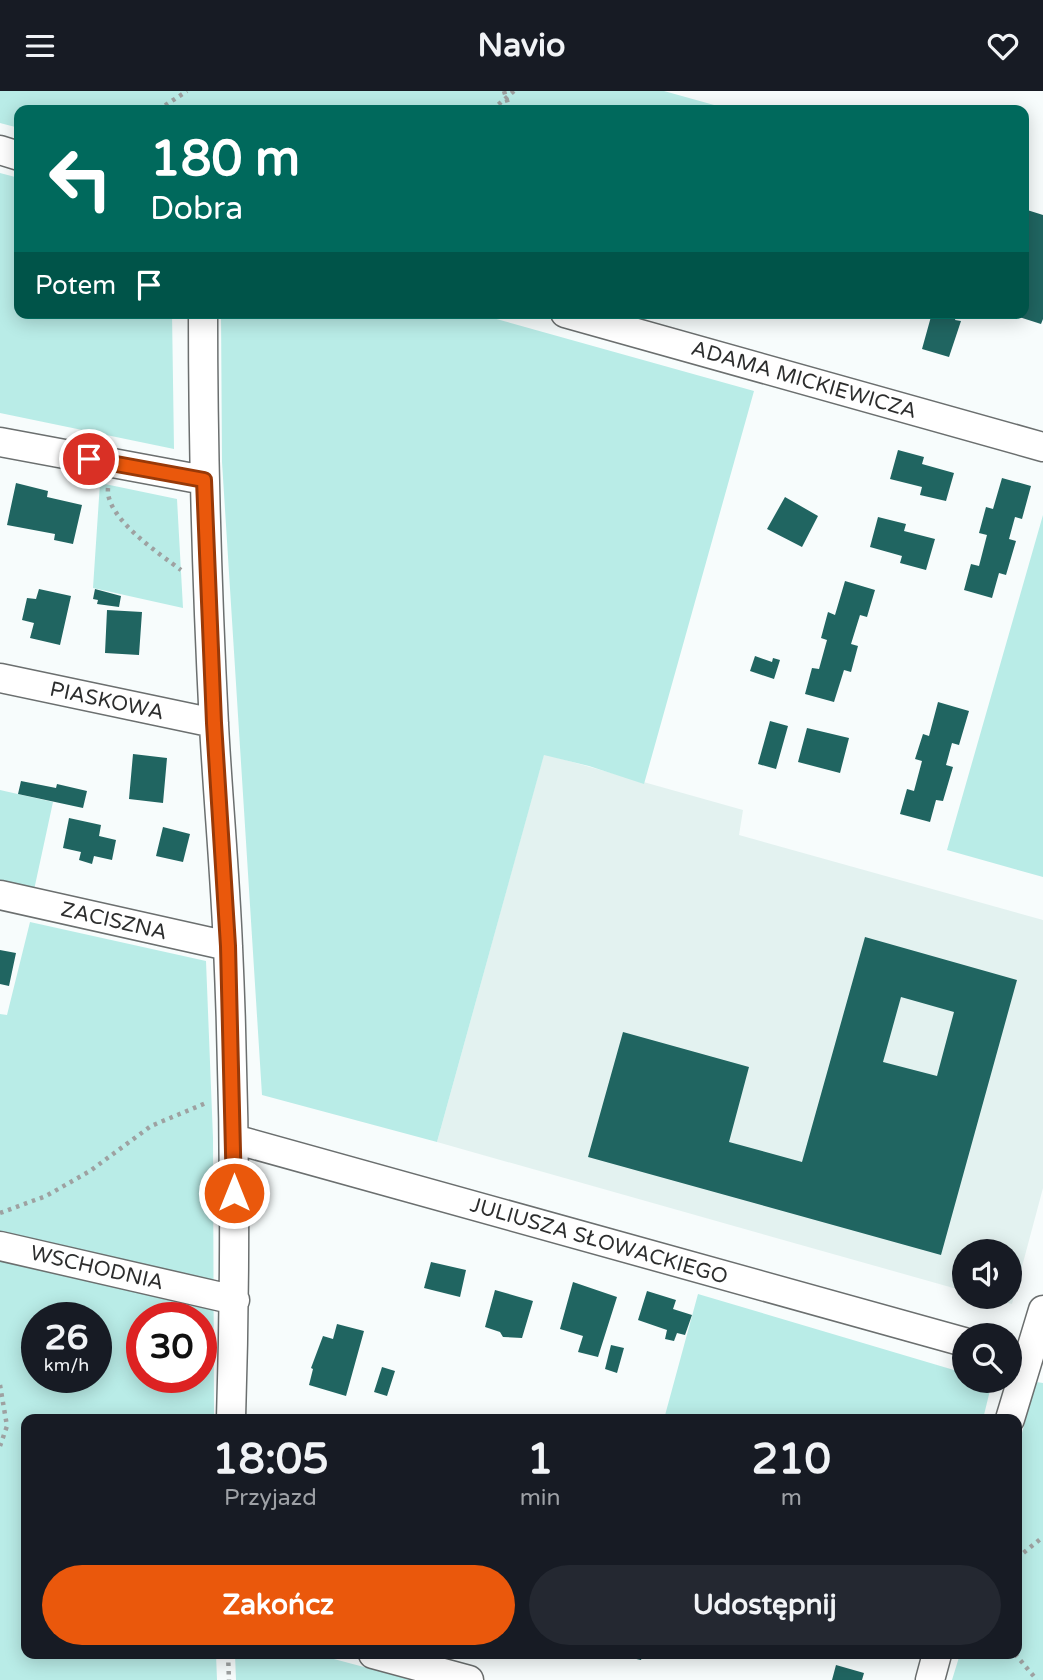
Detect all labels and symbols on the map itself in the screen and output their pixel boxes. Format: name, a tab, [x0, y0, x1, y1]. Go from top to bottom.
street label: ADAMA MICKIEWICZA	[688, 336, 920, 424]
pin	[59, 429, 119, 489]
street label: PIASKOWA	[48, 677, 166, 725]
street label: ZACISZNA	[58, 897, 170, 945]
position arrow	[197, 1156, 271, 1230]
street label: JULIUSZA SŁOWACKIEGO	[467, 1192, 731, 1290]
street label: WSCHODNIA	[28, 1241, 166, 1295]
speed limit sign: 30	[126, 1302, 217, 1393]

